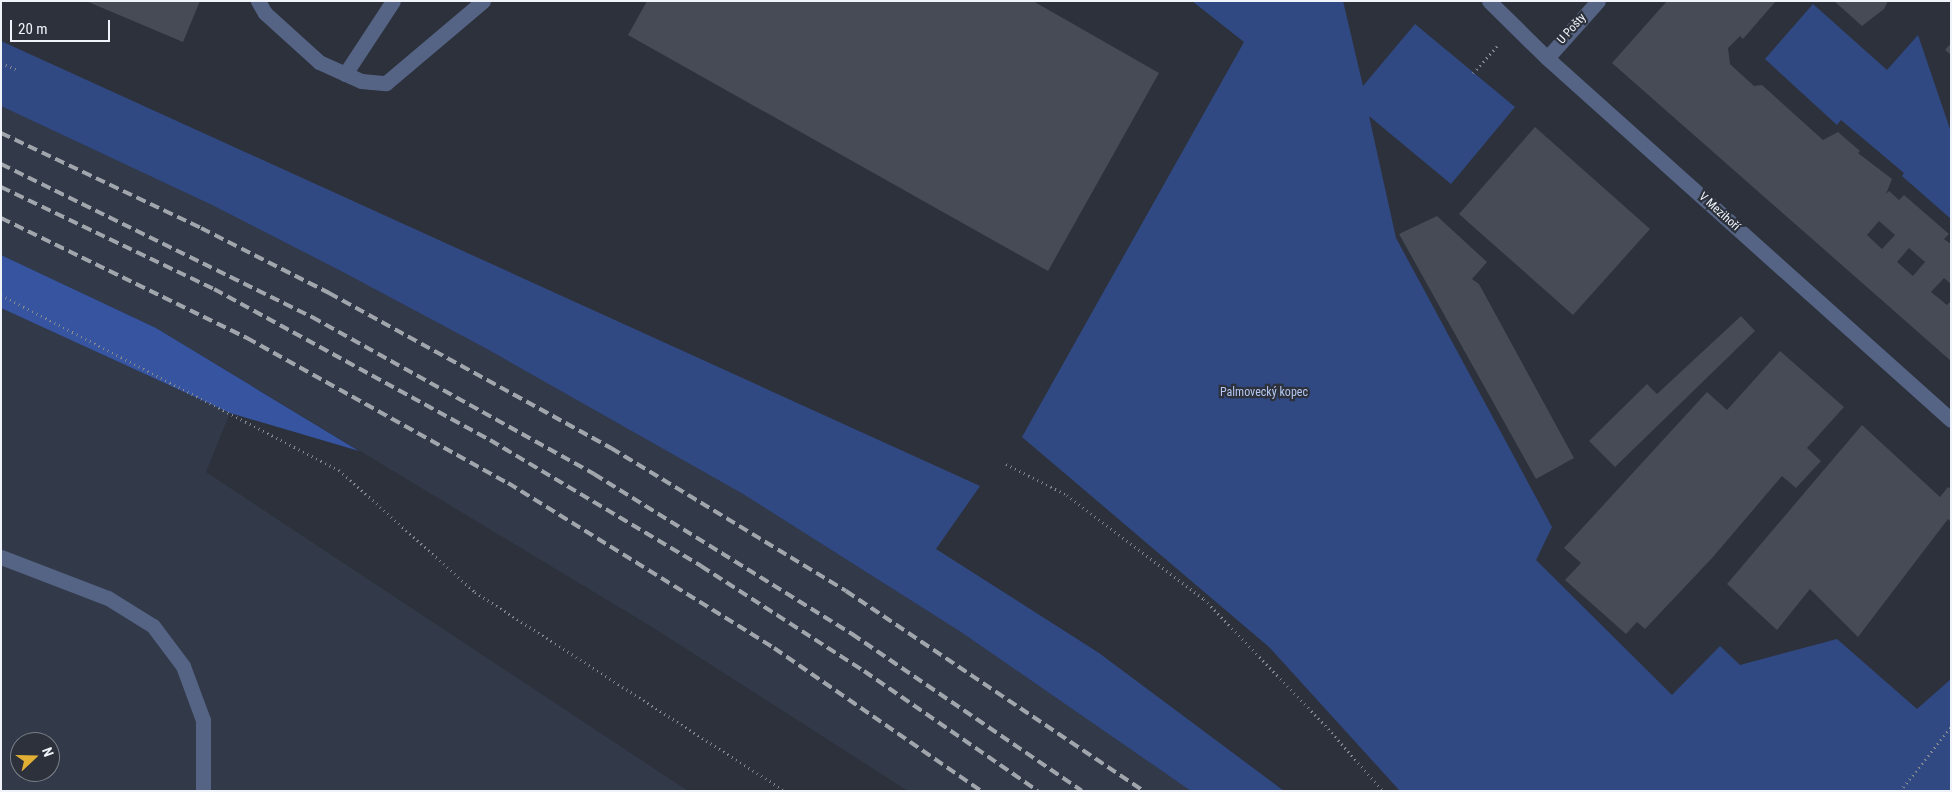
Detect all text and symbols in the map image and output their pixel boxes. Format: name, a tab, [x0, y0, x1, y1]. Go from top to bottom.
scale bar	[12, 10, 112, 42]
street label: U Pošty	[1555, 11, 1589, 47]
text: 20 m	[18, 20, 48, 38]
street label: V Mezihoří	[1695, 190, 1743, 234]
park label: Palmovecký kopec	[1220, 386, 1308, 400]
north arrow	[10, 732, 60, 782]
text: N	[39, 745, 57, 759]

